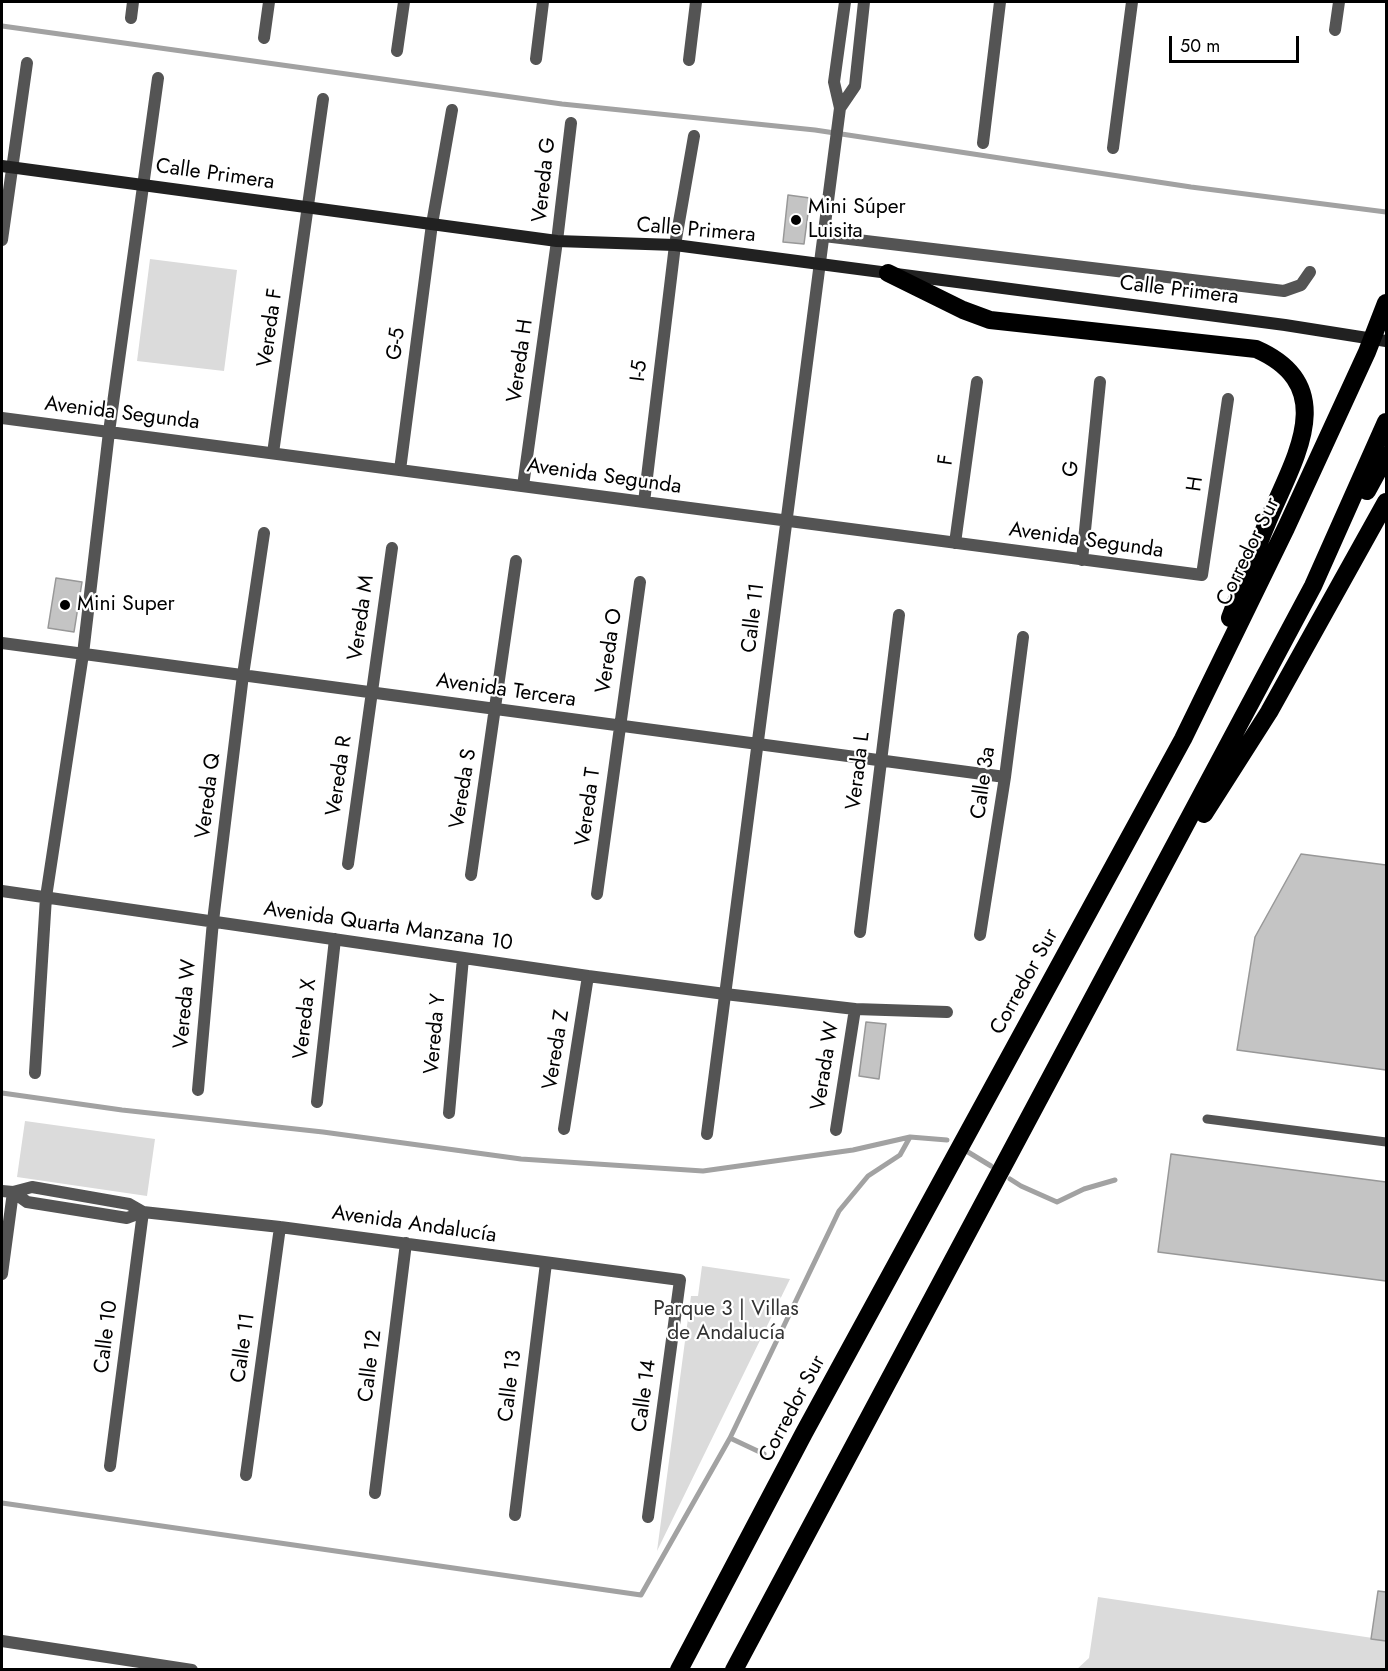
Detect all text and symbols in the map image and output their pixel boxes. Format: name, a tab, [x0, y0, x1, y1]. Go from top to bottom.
scale bar	[1172, 24, 1302, 62]
text: 50 m	[1180, 33, 1220, 59]
street label: Vereda G	[528, 136, 562, 224]
street label: Calle Primera	[154, 154, 276, 196]
place label: Mini Súper Luisita	[808, 195, 906, 245]
street label: Calle Primera	[635, 213, 757, 249]
marker: Mini Súper Luisita	[789, 213, 803, 227]
street label: Calle Primera	[1118, 271, 1240, 311]
street label: Vereda F	[253, 287, 289, 369]
street label: Vereda H	[503, 318, 539, 404]
street label: G-5	[383, 326, 411, 362]
street label: I-5	[626, 359, 654, 383]
street label: Avenida Segunda	[43, 392, 201, 436]
street label: F	[934, 453, 960, 467]
street label: Avenida Segunda	[525, 454, 683, 500]
street label: G	[1059, 460, 1085, 478]
street label: H	[1182, 475, 1210, 493]
street label: Corredor Sur	[1212, 494, 1286, 610]
street label: Avenida Segunda	[1007, 518, 1165, 564]
street label: Vereda M	[344, 574, 380, 662]
street label: Calle 11	[737, 582, 771, 654]
place label: Mini Super	[77, 592, 175, 618]
marker: Mini Super	[58, 598, 72, 612]
street label: Vereda O	[592, 607, 628, 695]
street label: Avenida Tercera	[434, 669, 578, 713]
street label: Verada L	[842, 731, 876, 811]
street label: Vereda R	[322, 734, 358, 818]
street label: Calle 3a	[966, 745, 1002, 821]
street label: Vereda S	[445, 747, 483, 831]
street label: Vereda Q	[191, 752, 227, 840]
street label: Vereda T	[571, 766, 607, 848]
street label: Avenida Quarta Manzana 10	[262, 897, 514, 957]
street label: Corredor Sur	[986, 925, 1064, 1039]
street label: Vereda W	[170, 958, 202, 1050]
street label: Vereda X	[289, 978, 323, 1060]
street label: Vereda Y	[420, 993, 452, 1075]
street label: Vereda Z	[538, 1008, 576, 1092]
street label: Verada W	[807, 1020, 845, 1112]
street label: Avenida Andalucía	[330, 1201, 498, 1249]
park label: Parque 3 | Villas de Andalucía	[653, 1297, 799, 1347]
street label: Calle 10	[90, 1299, 124, 1375]
street label: Calle 11	[227, 1312, 261, 1384]
street label: Calle 12	[354, 1328, 388, 1404]
street label: Calle 13	[494, 1349, 528, 1423]
street label: Corredor Sur	[754, 1351, 832, 1467]
street label: Calle 14	[627, 1358, 663, 1434]

